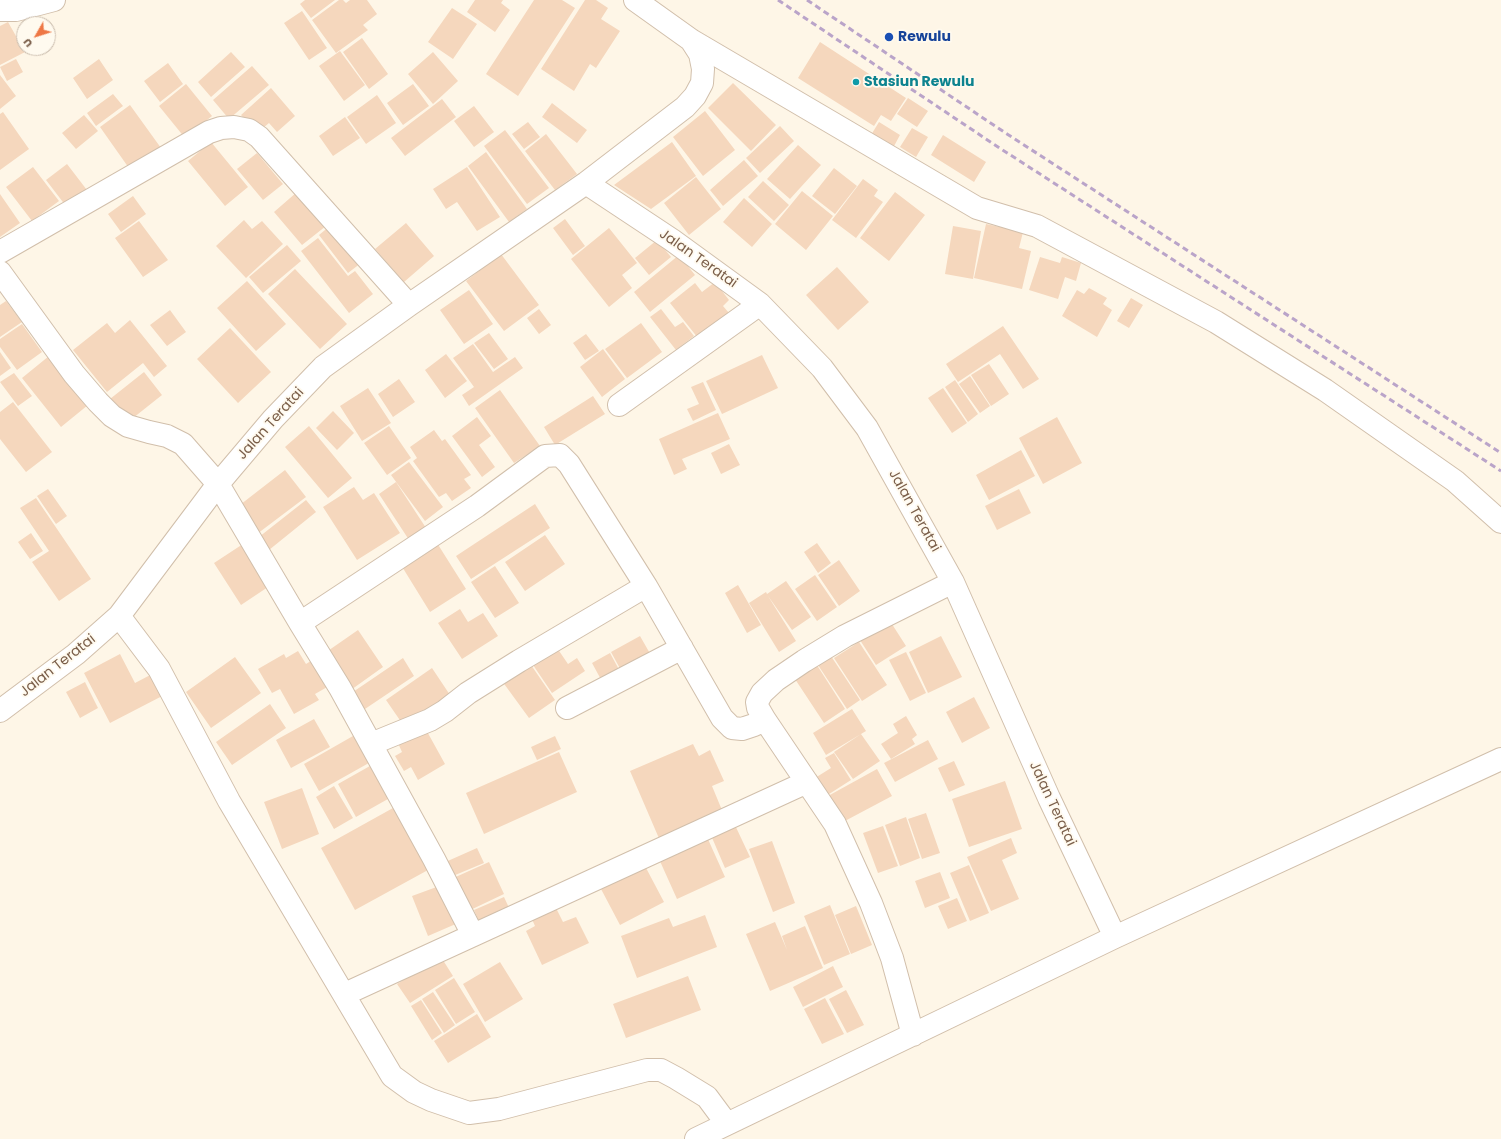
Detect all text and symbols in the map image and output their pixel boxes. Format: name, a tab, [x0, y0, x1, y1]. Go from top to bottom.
north arrow	[16, 16, 56, 56]
place label: Rewulu	[898, 29, 951, 45]
marker: Rewulu	[883, 31, 895, 43]
text: U	[19, 35, 36, 51]
place label: Stasiun Rewulu	[864, 74, 974, 90]
marker: Stasiun Rewulu	[851, 77, 861, 87]
street label: Jalan Teratai	[656, 226, 740, 292]
street label: Jalan Teratai	[234, 384, 308, 464]
street label: Jalan Teratai	[884, 467, 944, 555]
street label: Jalan Teratai	[17, 631, 99, 701]
street label: Jalan Teratai	[1025, 759, 1079, 849]

